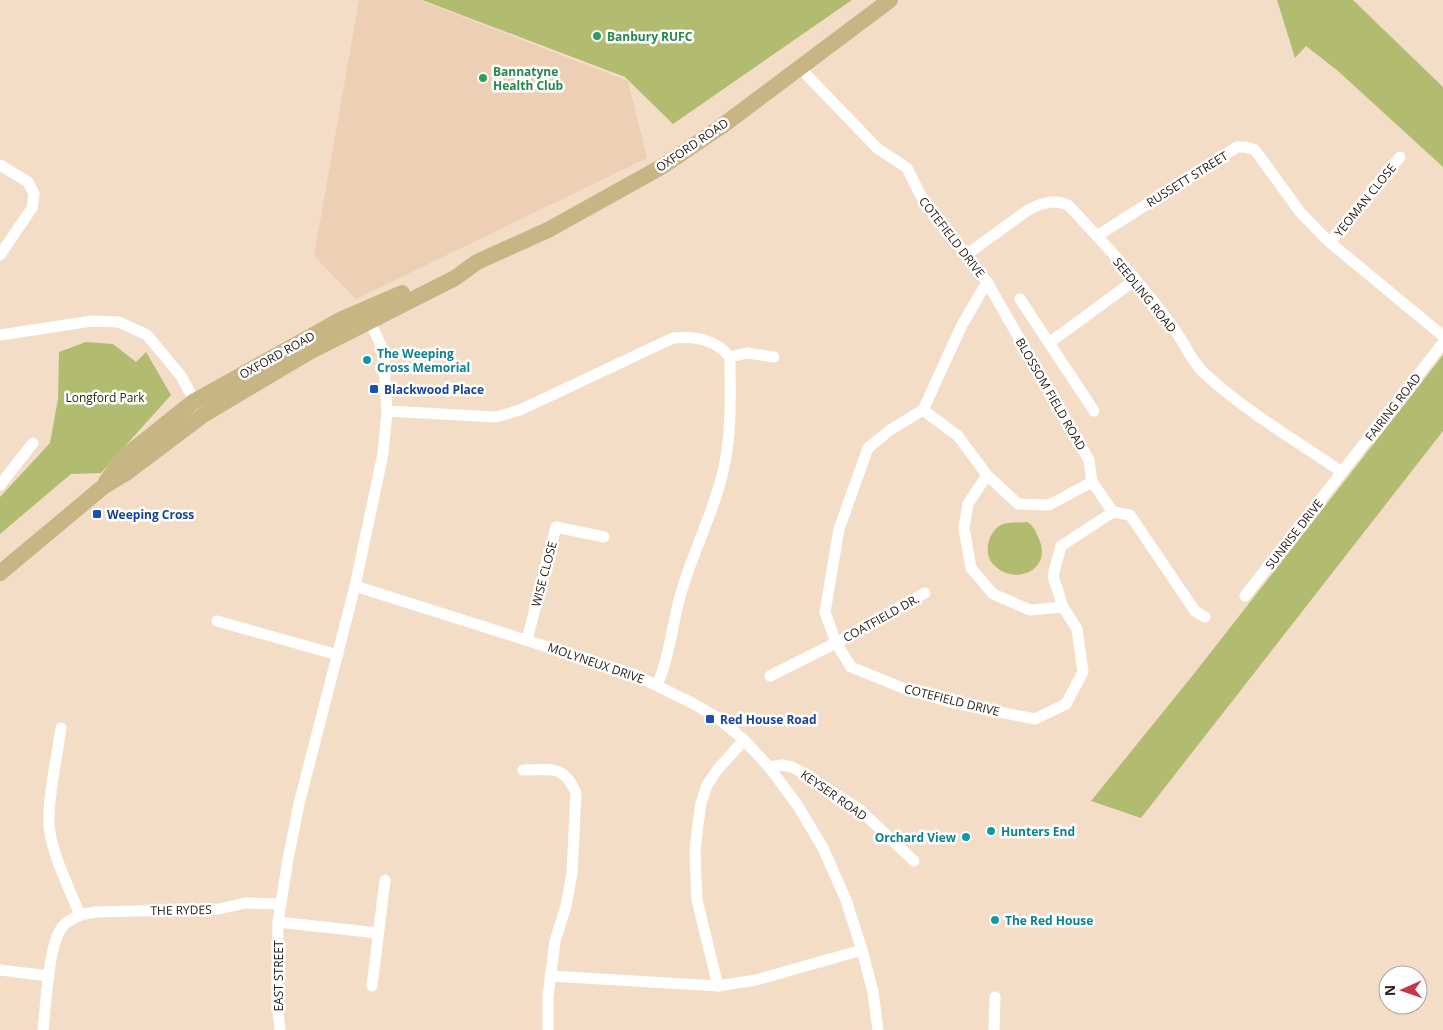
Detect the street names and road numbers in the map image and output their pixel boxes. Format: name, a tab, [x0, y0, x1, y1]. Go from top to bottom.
street label: OXFORD ROAD	[652, 114, 732, 176]
street label: RUSSETT STREET	[1143, 147, 1231, 211]
street label: YEOMAN CLOSE	[1330, 160, 1400, 240]
street label: COTEFIELD DRIVE	[915, 193, 989, 281]
street label: SEEDLING ROAD	[1109, 254, 1181, 336]
street label: OXFORD ROAD	[236, 327, 318, 383]
street label: BLOSSOM FIELD ROAD	[1012, 335, 1090, 453]
street label: FAIRING ROAD	[1361, 370, 1425, 444]
street label: SUNRISE DRIVE	[1261, 495, 1327, 573]
street label: WISE CLOSE	[527, 539, 561, 609]
street label: COATFIELD DR.	[840, 590, 922, 646]
street label: MOLYNEUX DRIVE	[546, 639, 646, 687]
street label: COTEFIELD DRIVE	[903, 680, 1001, 720]
street label: KEYSER ROAD	[797, 766, 871, 824]
street label: THE RYDES	[150, 901, 212, 919]
street label: EAST STREET	[270, 940, 287, 1012]

